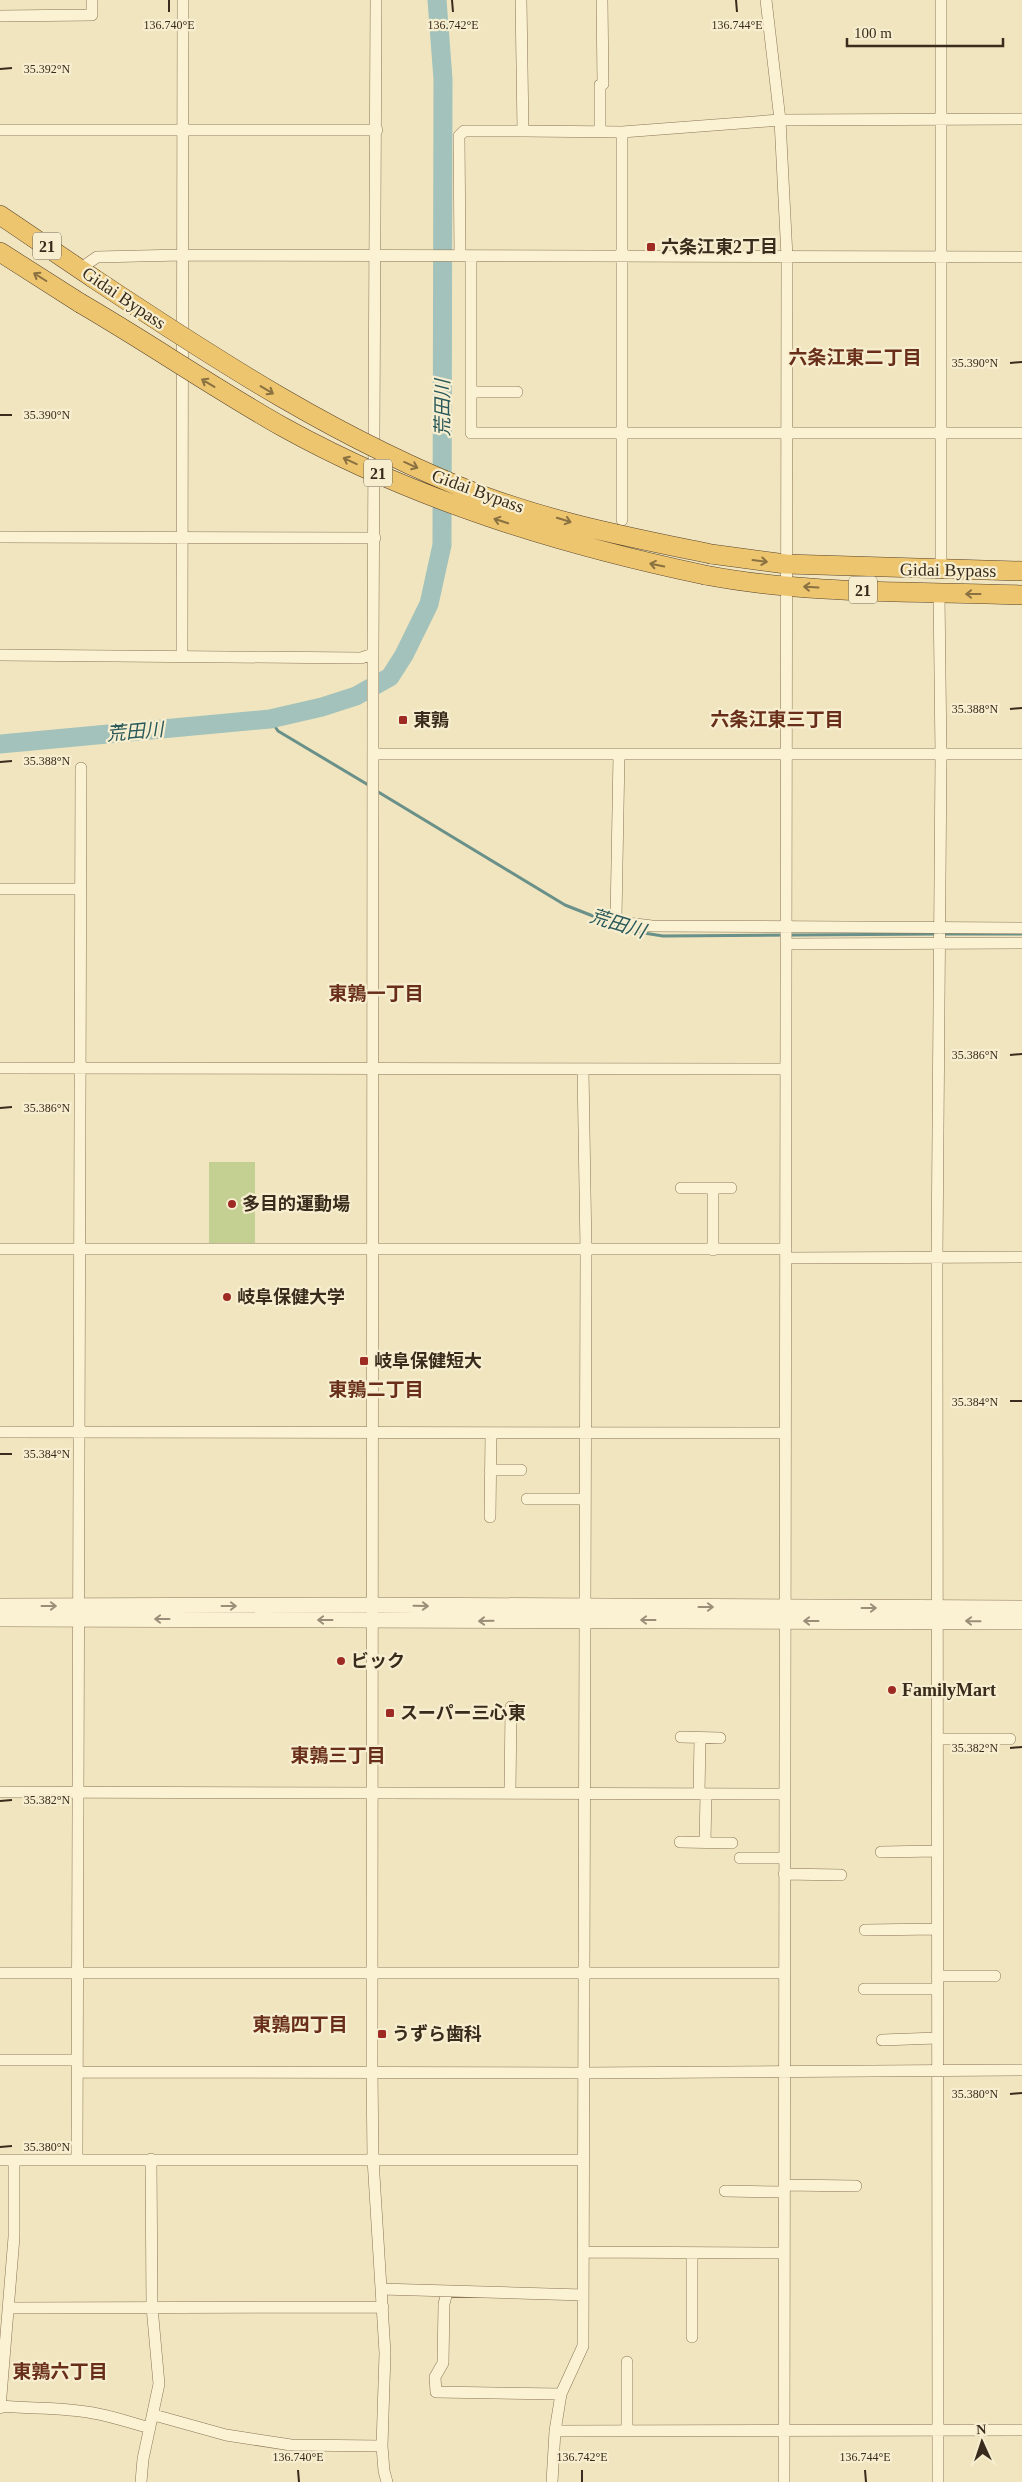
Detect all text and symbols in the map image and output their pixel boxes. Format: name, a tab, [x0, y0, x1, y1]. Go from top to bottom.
scale bar	[847, 15, 1003, 47]
text: 136.740°E	[143, 18, 195, 32]
text: 136.742°E	[427, 18, 479, 32]
text: 136.744°E	[711, 18, 763, 32]
text: 100 m	[854, 25, 892, 41]
text: 35.392°N	[24, 62, 71, 76]
road number: 21	[33, 232, 61, 260]
place label: 六条江東2丁目	[661, 237, 778, 257]
marker: 六条江東2丁目	[645, 241, 657, 253]
street label: Gidai Bypass	[78, 263, 170, 333]
one-way arrow	[34, 272, 48, 282]
district label: 六条江東二丁目	[788, 347, 922, 368]
text: 35.390°N	[952, 356, 999, 370]
one-way arrow	[201, 377, 215, 387]
water label: 荒田川	[432, 378, 453, 437]
one-way arrow	[259, 385, 273, 395]
text: 35.390°N	[24, 408, 71, 422]
one-way arrow	[343, 455, 358, 465]
road number: 21	[364, 459, 392, 486]
one-way arrow	[403, 461, 418, 471]
street label: Gidai Bypass	[429, 465, 527, 517]
one-way arrow	[555, 515, 571, 525]
one-way arrow	[493, 516, 509, 526]
one-way arrow	[751, 556, 767, 566]
street label: Gidai Bypass	[900, 559, 996, 581]
one-way arrow	[650, 560, 666, 569]
road number: 21	[849, 576, 877, 604]
one-way arrow	[803, 583, 819, 592]
one-way arrow	[966, 589, 982, 599]
text: 35.388°N	[952, 702, 999, 716]
district label: 六条江東三丁目	[710, 709, 844, 730]
place label: 東鶉	[413, 710, 449, 730]
marker: 東鶉	[397, 714, 409, 726]
water label: 荒田川	[106, 718, 166, 744]
text: 35.388°N	[24, 754, 71, 768]
water label: 荒田川	[588, 905, 650, 942]
district label: 東鶉一丁目	[328, 983, 424, 1004]
text: 35.386°N	[952, 1048, 999, 1062]
text: 35.386°N	[24, 1101, 71, 1115]
place label: 多目的運動場	[242, 1194, 350, 1214]
marker: 多目的運動場	[226, 1198, 238, 1210]
place label: 岐阜保健大学	[237, 1287, 345, 1307]
marker: 岐阜保健大学	[221, 1291, 233, 1303]
place label: 岐阜保健短大	[374, 1351, 482, 1371]
marker: 岐阜保健短大	[358, 1355, 370, 1367]
district label: 東鶉二丁目	[328, 1379, 424, 1400]
text: 35.384°N	[952, 1395, 999, 1409]
text: 35.384°N	[24, 1447, 71, 1461]
one-way arrow	[40, 1601, 56, 1611]
one-way arrow	[220, 1601, 236, 1611]
one-way arrow	[413, 1601, 429, 1611]
one-way arrow	[698, 1602, 714, 1612]
one-way arrow	[860, 1603, 877, 1613]
one-way arrow	[155, 1614, 171, 1624]
one-way arrow	[317, 1615, 334, 1625]
one-way arrow	[641, 1615, 657, 1625]
one-way arrow	[478, 1616, 494, 1626]
one-way arrow	[803, 1616, 820, 1626]
one-way arrow	[966, 1617, 982, 1626]
place label: ビック	[351, 1651, 405, 1671]
marker: ビック	[335, 1655, 347, 1667]
place label: FamilyMart	[902, 1680, 996, 1700]
marker: FamilyMart	[886, 1684, 898, 1696]
place label: スーパー三心東	[400, 1703, 526, 1723]
marker: スーパー三心東	[384, 1707, 396, 1719]
text: 35.382°N	[952, 1741, 999, 1755]
district label: 東鶉三丁目	[290, 1745, 386, 1766]
text: 35.382°N	[24, 1793, 71, 1807]
district label: 東鶉四丁目	[252, 2014, 348, 2035]
place label: うずら歯科	[392, 2023, 482, 2044]
marker: うずら歯科	[376, 2028, 388, 2040]
text: 35.380°N	[952, 2087, 999, 2101]
text: 35.380°N	[24, 2140, 71, 2154]
district label: 東鶉六丁目	[12, 2361, 108, 2382]
north arrow	[957, 2417, 1007, 2467]
text: N	[976, 2422, 987, 2437]
text: 136.740°E	[272, 2450, 324, 2464]
text: 136.742°E	[556, 2450, 608, 2464]
text: 136.744°E	[839, 2450, 891, 2464]

